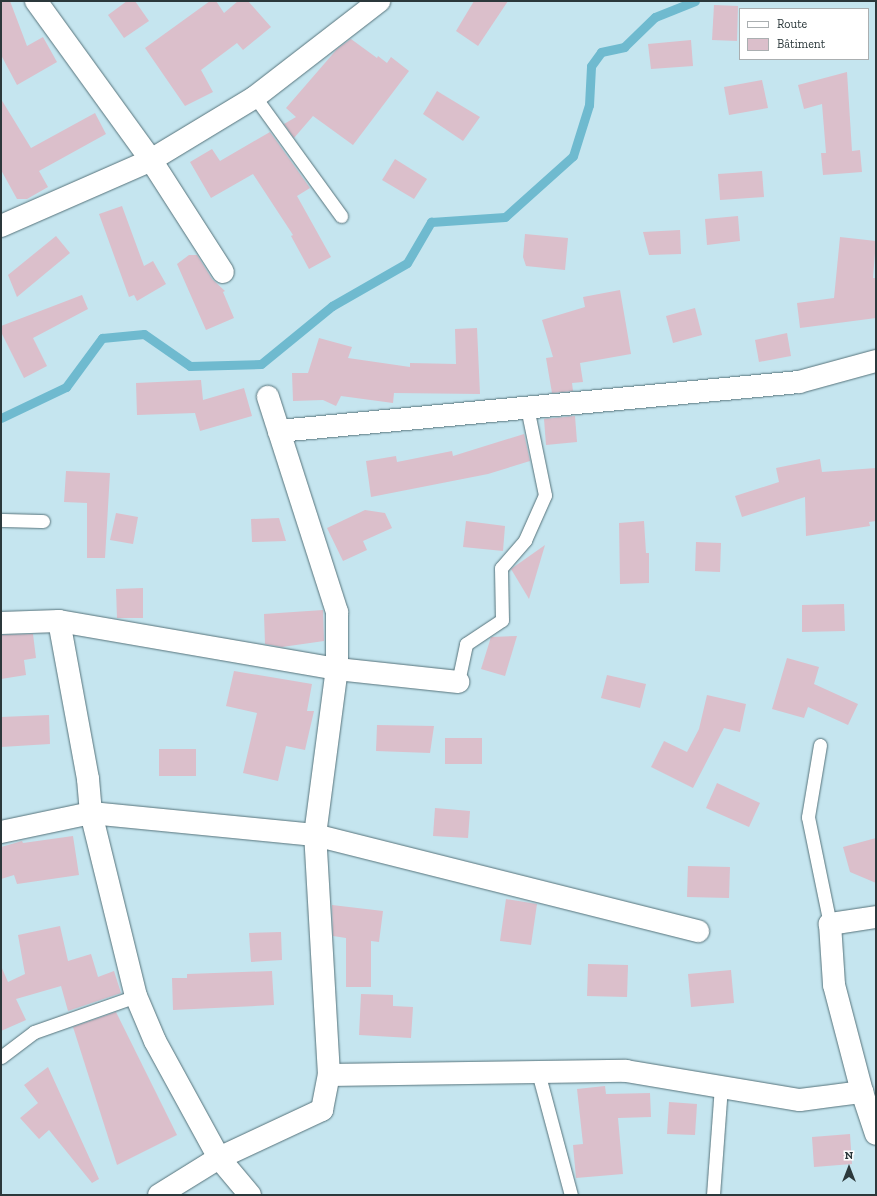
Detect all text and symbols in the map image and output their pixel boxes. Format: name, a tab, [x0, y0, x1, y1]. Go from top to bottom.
legend	[739, 8, 869, 60]
text: Route	[777, 17, 807, 31]
text: Bâtiment	[777, 37, 825, 51]
north arrow	[829, 1148, 869, 1188]
text: N	[845, 1149, 853, 1162]

